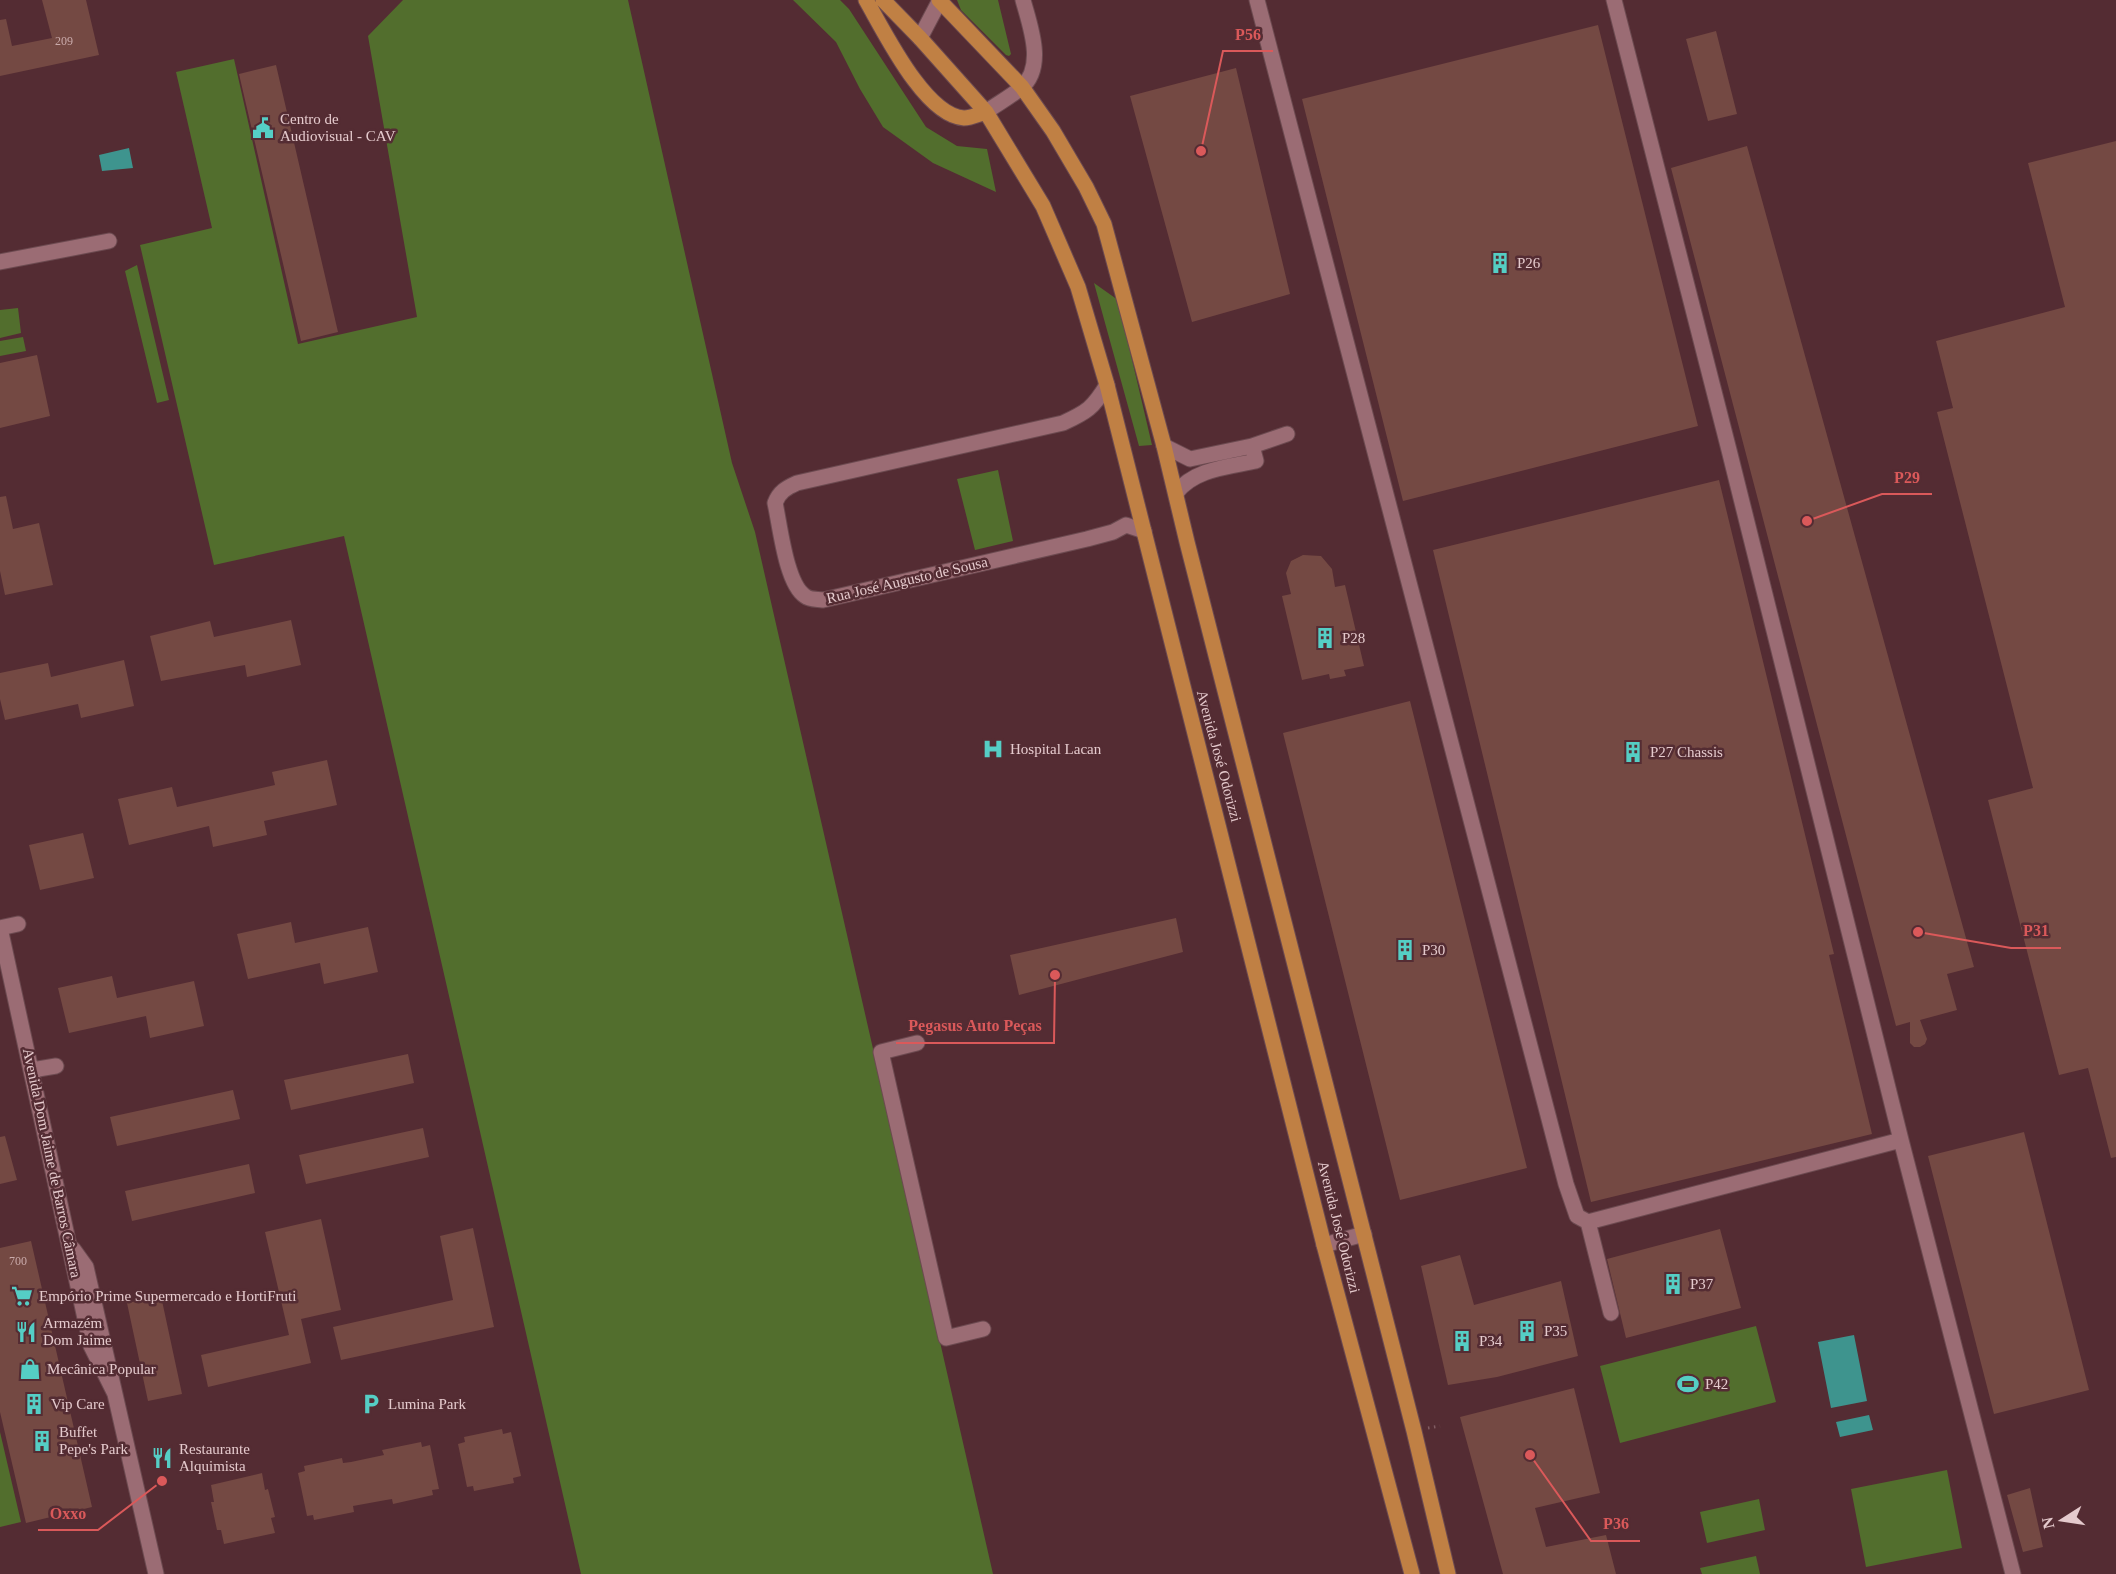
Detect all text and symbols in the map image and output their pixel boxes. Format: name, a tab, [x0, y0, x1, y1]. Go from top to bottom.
callout: P56	[1223, 17, 1273, 51]
text: P56	[1235, 26, 1261, 43]
house number: 209	[55, 34, 73, 48]
place label: Centro de Audiovisual - CAV	[280, 111, 396, 144]
public building icon: Centro de Audiovisual - CAV	[251, 116, 275, 140]
building icon: P26	[1488, 251, 1512, 275]
place label: P26	[1517, 255, 1541, 271]
callout: P29	[1882, 460, 1932, 494]
text: P29	[1894, 469, 1920, 486]
street label: Rua José Augusto de Sousa	[825, 554, 990, 606]
building icon: P28	[1313, 626, 1337, 650]
place label: P28	[1342, 630, 1365, 646]
street label: Avenida José Odorizzi	[1194, 688, 1244, 824]
hospital icon: Hospital Lacan	[981, 737, 1005, 761]
building icon: P27 Chassis	[1621, 740, 1645, 764]
place label: Hospital Lacan	[1010, 741, 1102, 757]
place label: P27 Chassis	[1650, 744, 1723, 760]
callout: P31	[2011, 914, 2061, 948]
text: P31	[2023, 922, 2049, 939]
building icon: P30	[1393, 938, 1417, 962]
place label: P30	[1422, 942, 1445, 958]
callout: Pegasus Auto Peças	[896, 1009, 1054, 1043]
text: Pegasus Auto Peças	[908, 1017, 1042, 1035]
street label: Avenida Dom Jaime de Barros Câmara	[20, 1047, 84, 1280]
street label: Avenida José Odorizzi	[1315, 1159, 1363, 1295]
house number: 700	[9, 1254, 27, 1268]
building icon: P37	[1661, 1272, 1685, 1296]
place label: P37	[1690, 1276, 1714, 1292]
supermarket icon: Empório Prime Supermercado e HortiFruti	[10, 1284, 34, 1308]
place label: Empório Prime Supermercado e HortiFruti	[39, 1288, 296, 1304]
place label: Armazém Dom Jaime	[43, 1315, 112, 1348]
building icon: P35	[1515, 1319, 1539, 1343]
restaurant icon: Armazém Dom Jaime	[14, 1320, 38, 1344]
place label: P35	[1544, 1323, 1567, 1339]
building icon: P34	[1450, 1329, 1474, 1353]
place label: P34	[1479, 1333, 1503, 1349]
shop icon: Mecânica Popular	[18, 1357, 42, 1381]
place label: Mecânica Popular	[47, 1361, 156, 1377]
sports icon: P42	[1676, 1372, 1700, 1396]
place label: P42	[1705, 1376, 1728, 1392]
building icon: Vip Care	[22, 1392, 46, 1416]
parking icon: Lumina Park	[359, 1392, 383, 1416]
place label: Vip Care	[51, 1396, 105, 1412]
place label: Lumina Park	[388, 1396, 466, 1412]
place label: Buffet Pepe's Park	[59, 1424, 128, 1457]
building icon: Buffet Pepe's Park	[30, 1429, 54, 1453]
place label: Restaurante Alquimista	[179, 1441, 250, 1474]
restaurant icon: Restaurante Alquimista	[150, 1446, 174, 1470]
north arrow	[2032, 1490, 2092, 1550]
callout: Oxxo	[38, 1496, 98, 1530]
text: Oxxo	[50, 1505, 86, 1522]
callout: P36	[1591, 1507, 1640, 1541]
text: P36	[1603, 1515, 1629, 1532]
text: N	[2038, 1515, 2057, 1530]

